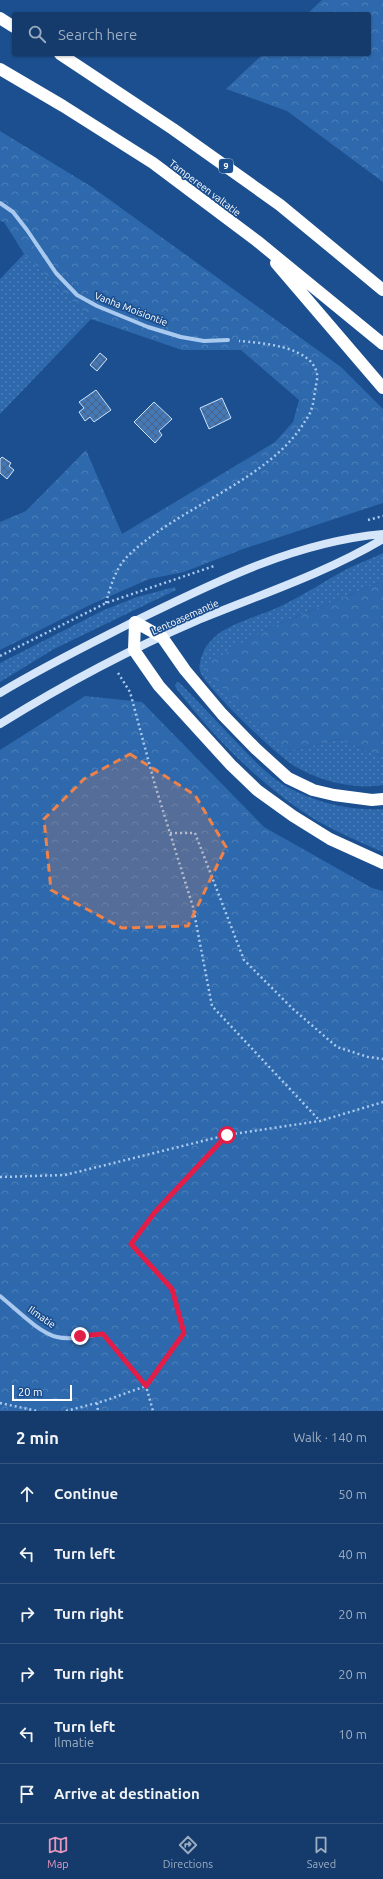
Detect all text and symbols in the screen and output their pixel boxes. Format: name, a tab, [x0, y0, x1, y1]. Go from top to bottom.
search box	[12, 12, 371, 56]
icon: search	[26, 23, 48, 45]
text: Search here	[58, 26, 137, 43]
street label: Tampereen valtatie	[167, 158, 243, 218]
road number: 9	[219, 159, 233, 173]
street label: Vanha Moisiontie	[93, 290, 169, 328]
street label: Lentoasemantie	[150, 597, 220, 637]
route start	[218, 1126, 236, 1144]
street label: Ilmatie	[26, 1304, 58, 1330]
route end	[71, 1327, 89, 1345]
scale bar	[12, 1383, 72, 1402]
text: 20 m	[18, 1386, 42, 1398]
text: 2 min	[16, 1428, 59, 1447]
text: Walk · 140 m	[293, 1430, 367, 1444]
icon: ahead	[16, 1483, 38, 1505]
text: Continue	[54, 1485, 118, 1502]
text: 50 m	[338, 1487, 367, 1501]
icon: left	[16, 1543, 38, 1565]
text: Turn left	[54, 1545, 115, 1562]
text: 40 m	[338, 1547, 367, 1561]
icon: right	[16, 1603, 38, 1625]
text: Turn right	[54, 1605, 124, 1622]
text: 20 m	[338, 1607, 367, 1621]
icon: right	[16, 1663, 38, 1685]
text: Turn right	[54, 1665, 124, 1682]
text: 20 m	[338, 1667, 367, 1681]
text: Turn left	[54, 1718, 115, 1735]
icon: left	[16, 1723, 38, 1745]
text: 10 m	[338, 1727, 367, 1741]
text: Ilmatie	[54, 1735, 94, 1749]
icon: arrive	[16, 1783, 38, 1805]
text: Arrive at destination	[54, 1785, 200, 1802]
tab: Map	[47, 1834, 69, 1870]
tab: Directions	[163, 1834, 213, 1870]
tab: Saved	[307, 1834, 336, 1870]

